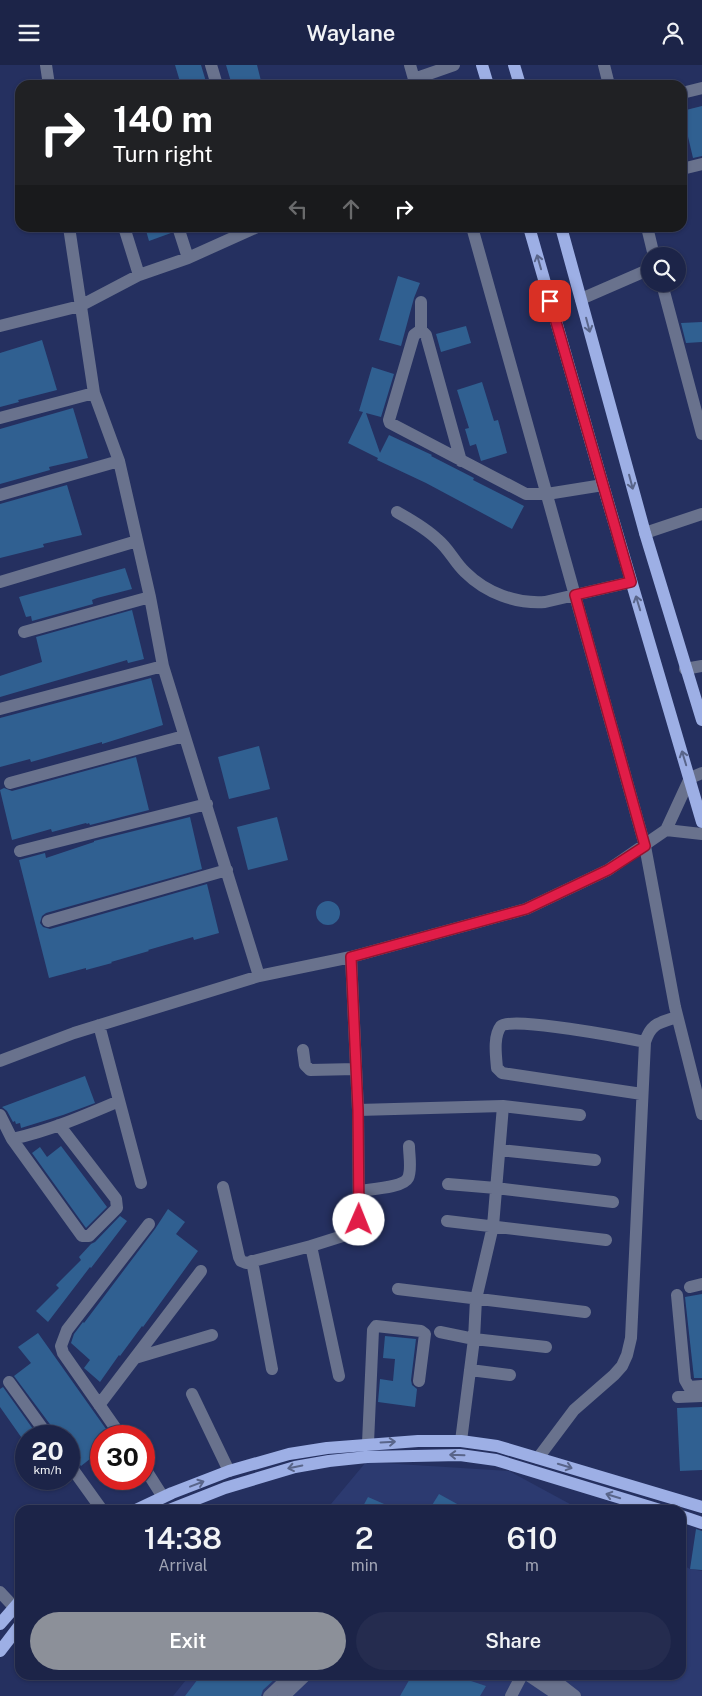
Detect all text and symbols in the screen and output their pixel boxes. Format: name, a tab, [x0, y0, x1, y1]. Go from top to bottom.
icon: menu	[15, 19, 43, 47]
icon: person	[659, 19, 687, 47]
text: Waylane	[307, 20, 395, 46]
text: 140 m	[113, 99, 213, 140]
icon: right	[30, 100, 95, 165]
text: Turn right	[113, 141, 213, 167]
icon: left	[284, 195, 312, 223]
icon: ahead	[337, 195, 365, 223]
icon: right	[390, 195, 418, 223]
map controls	[641, 247, 686, 292]
button: search	[641, 247, 686, 292]
one-way arrow	[534, 254, 543, 270]
pin	[529, 280, 571, 322]
icon: arrive	[536, 287, 564, 315]
one-way arrow	[584, 317, 593, 333]
one-way arrow	[627, 473, 636, 489]
one-way arrow	[632, 595, 642, 611]
one-way arrow	[678, 751, 688, 767]
position arrow	[332, 1193, 384, 1245]
speed limit sign: 30	[90, 1425, 155, 1490]
text: 20	[32, 1436, 64, 1466]
one-way arrow	[380, 1437, 396, 1446]
one-way arrow	[449, 1450, 465, 1460]
one-way arrow	[557, 1462, 573, 1472]
text: km/h	[33, 1463, 62, 1477]
one-way arrow	[288, 1463, 304, 1473]
one-way arrow	[188, 1479, 204, 1488]
one-way arrow	[606, 1490, 622, 1500]
text: 14:38	[144, 1520, 222, 1556]
text: 2	[355, 1520, 374, 1556]
text: 610	[507, 1520, 557, 1556]
text: Arrival	[158, 1556, 208, 1575]
text: min	[351, 1556, 378, 1575]
text: m	[525, 1556, 539, 1575]
button: Exit	[30, 1612, 346, 1670]
button: Share	[356, 1612, 671, 1670]

